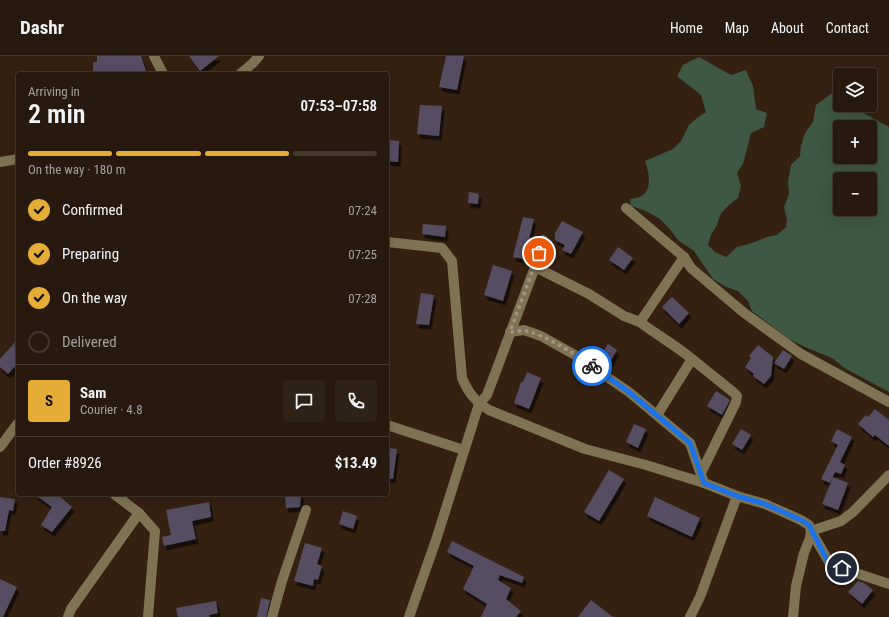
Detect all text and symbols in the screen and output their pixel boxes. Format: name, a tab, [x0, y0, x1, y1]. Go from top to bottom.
text: Dashr	[20, 16, 64, 39]
text: Home	[670, 20, 703, 36]
text: Map	[725, 20, 749, 36]
text: About	[771, 20, 804, 36]
text: Contact	[826, 20, 869, 36]
map controls	[833, 68, 877, 216]
button: layers	[833, 68, 877, 112]
text: Arriving in	[28, 84, 80, 99]
text: 07:53–07:58	[300, 97, 377, 115]
text: 2 min	[28, 99, 86, 129]
button: +	[833, 120, 877, 164]
text: On the way · 180 m	[28, 162, 125, 177]
button: −	[833, 172, 877, 216]
icon: check	[28, 199, 50, 221]
text: Confirmed	[62, 201, 123, 219]
text: 07:24	[348, 203, 377, 218]
pin	[522, 236, 556, 270]
icon: bag	[528, 242, 550, 264]
icon: check	[28, 243, 50, 265]
text: Preparing	[62, 245, 119, 263]
text: 07:25	[348, 247, 377, 262]
icon: check	[28, 287, 50, 309]
text: On the way	[62, 289, 127, 307]
text: 07:28	[348, 291, 377, 306]
text: Delivered	[62, 333, 117, 351]
courier	[572, 346, 612, 386]
icon: bike	[581, 355, 603, 377]
button: chat	[283, 380, 325, 422]
button: phone	[335, 380, 377, 422]
text: Sam	[80, 384, 106, 402]
text: S	[45, 392, 53, 410]
text: Courier · 4.8	[80, 402, 143, 417]
text: Order #8926	[28, 454, 102, 472]
text: $13.49	[335, 454, 377, 472]
pin	[825, 551, 859, 585]
icon: home	[831, 557, 853, 579]

